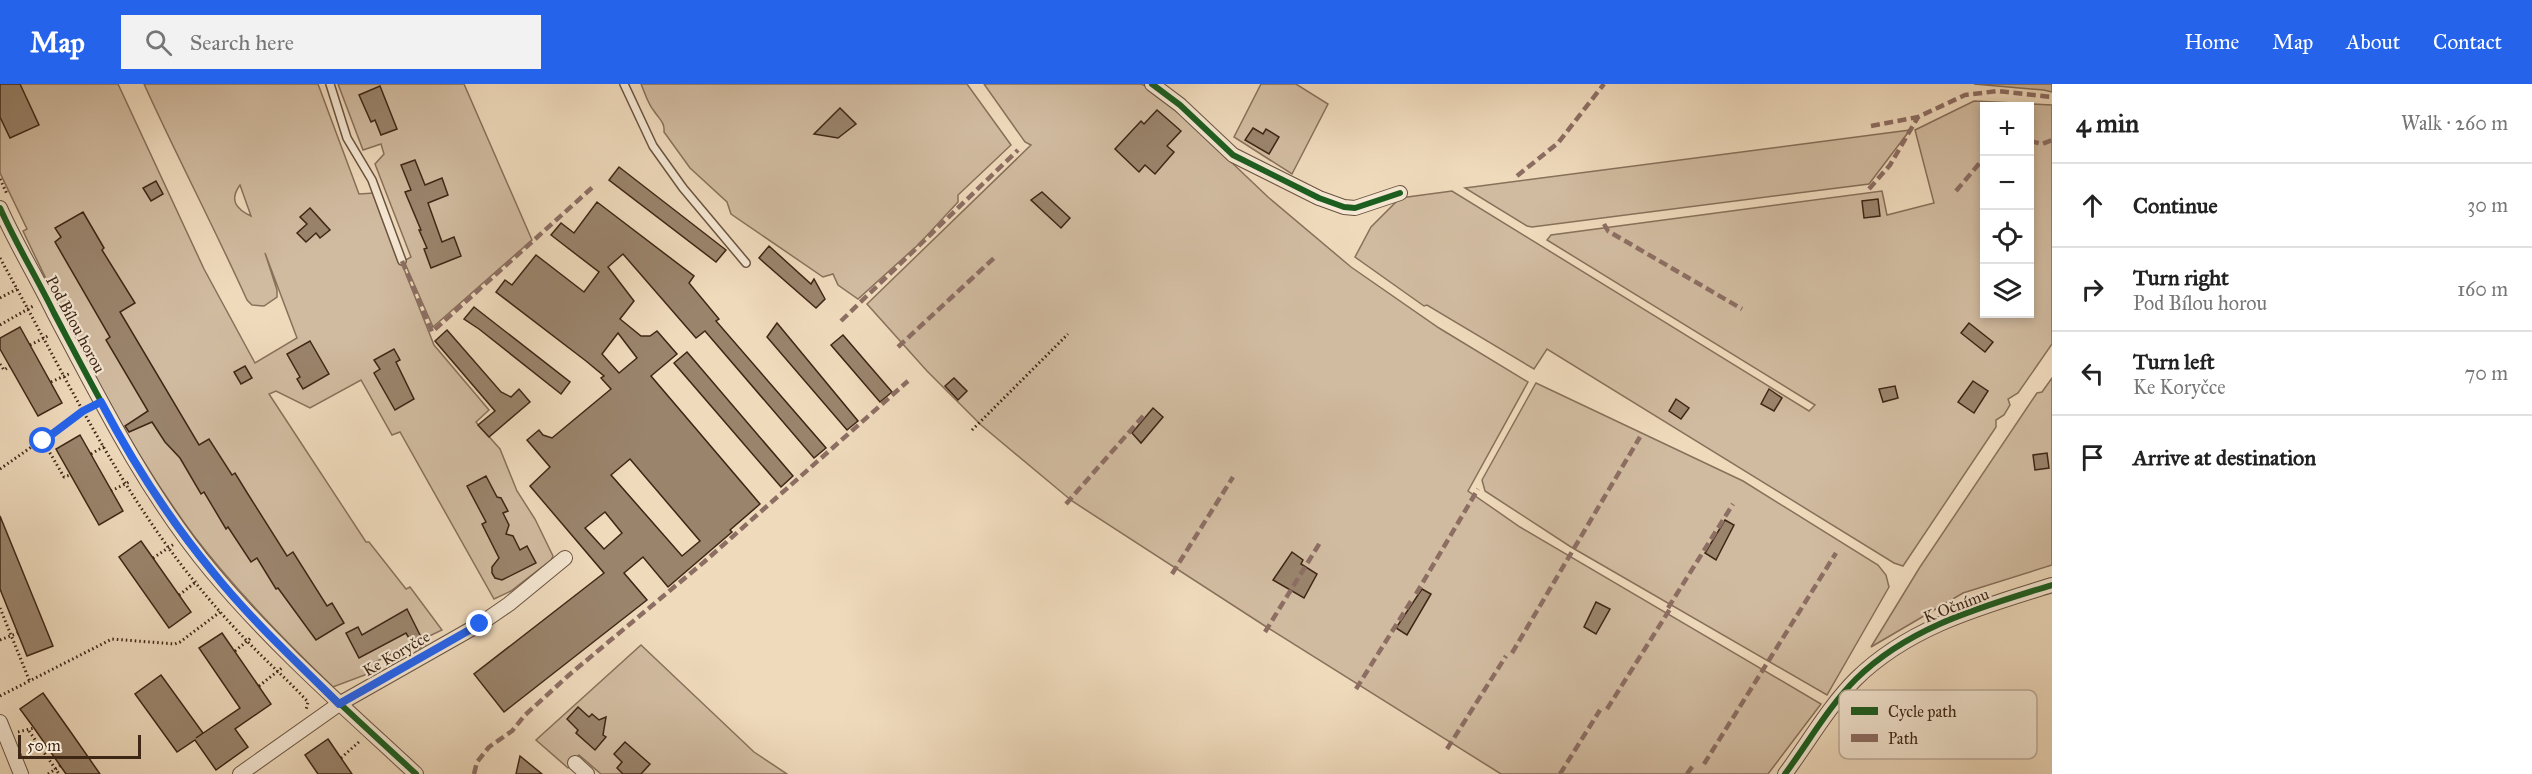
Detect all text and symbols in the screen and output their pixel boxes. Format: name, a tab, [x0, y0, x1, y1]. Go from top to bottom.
search box	[121, 15, 541, 69]
text: Map	[30, 25, 85, 60]
icon: search	[142, 26, 175, 59]
text: Search here	[190, 29, 294, 56]
text: Home	[2184, 29, 2239, 55]
text: Map	[2272, 29, 2313, 55]
text: About	[2346, 29, 2400, 55]
text: Contact	[2433, 29, 2502, 55]
map controls	[1980, 102, 2034, 318]
button: +	[1980, 102, 2034, 156]
text: 4 min	[2076, 107, 2139, 139]
text: Walk · 260 m	[2401, 111, 2508, 135]
button: −	[1980, 156, 2034, 210]
icon: ahead	[2076, 189, 2109, 222]
text: Continue	[2133, 192, 2218, 219]
text: 30 m	[2467, 193, 2508, 217]
button: locate	[1980, 210, 2034, 264]
button: layers	[1980, 264, 2034, 318]
text: Turn right	[2133, 264, 2229, 291]
street label: Pod Bílou horou	[42, 272, 109, 377]
icon: right	[2076, 273, 2109, 306]
text: 160 m	[2457, 277, 2508, 301]
text: Pod Bílou horou	[2133, 291, 2267, 315]
text: Turn left	[2133, 348, 2215, 375]
icon: left	[2076, 357, 2109, 390]
text: 70 m	[2465, 361, 2508, 385]
text: Ke Koryčce	[2133, 375, 2226, 399]
route start	[29, 427, 55, 453]
icon: arrive	[2076, 441, 2109, 474]
text: Arrive at destination	[2133, 444, 2316, 471]
street label: K Očnímu	[1921, 584, 1992, 627]
route end	[466, 610, 492, 636]
street label: Ke Koryčce	[359, 627, 433, 680]
legend	[1839, 690, 2037, 759]
text: Cycle path	[1888, 702, 1957, 721]
text: Path	[1888, 729, 1918, 748]
scale bar	[18, 732, 141, 760]
text: 50 m	[27, 736, 61, 755]

